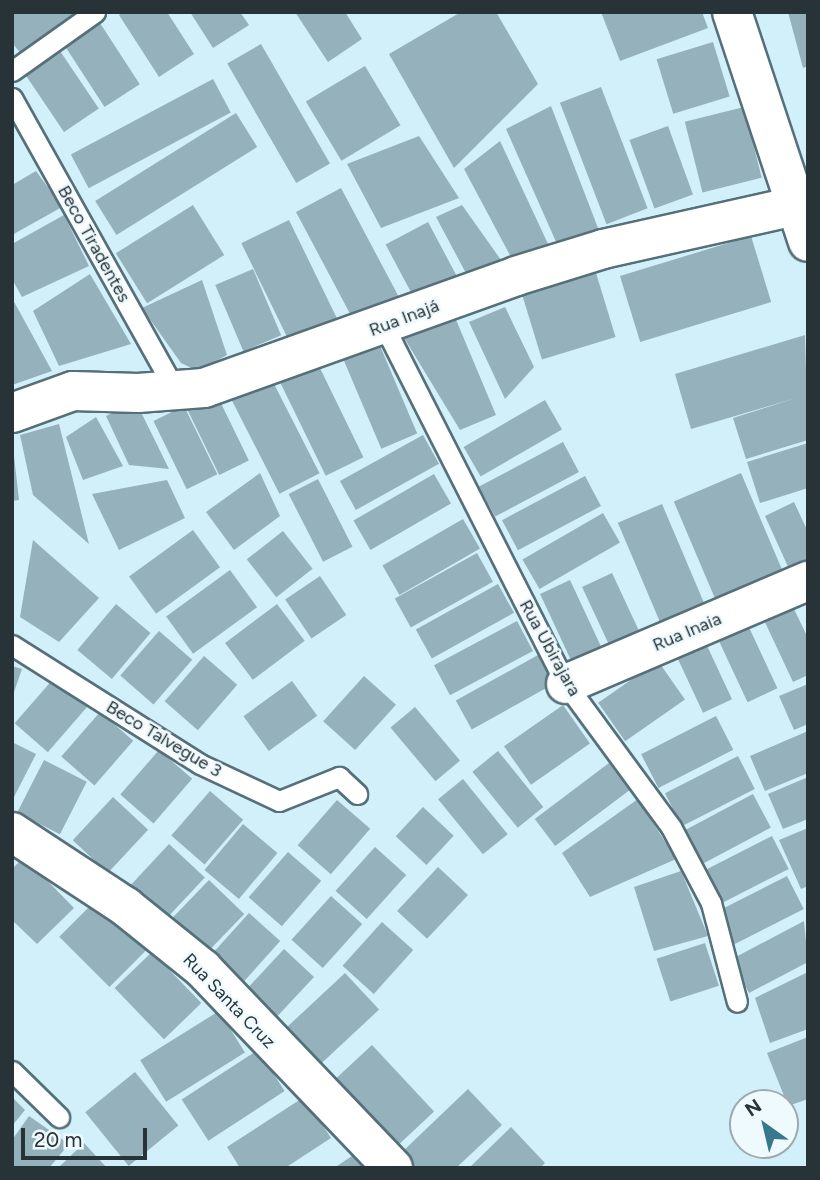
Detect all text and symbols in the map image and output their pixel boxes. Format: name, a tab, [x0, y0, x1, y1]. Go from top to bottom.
street label: Beco Tiradentes	[53, 182, 135, 306]
street label: Rua Inajá	[366, 295, 442, 341]
street label: Rua Ubirajara	[515, 596, 585, 700]
street label: Rua Inaia	[649, 608, 725, 656]
street label: Beco Talvegue 3	[102, 696, 226, 782]
street label: Rua Santa Cruz	[178, 949, 280, 1053]
north arrow	[729, 1089, 799, 1159]
text: N	[741, 1094, 766, 1121]
scale bar	[24, 1114, 150, 1158]
text: 20 m	[34, 1127, 82, 1152]

